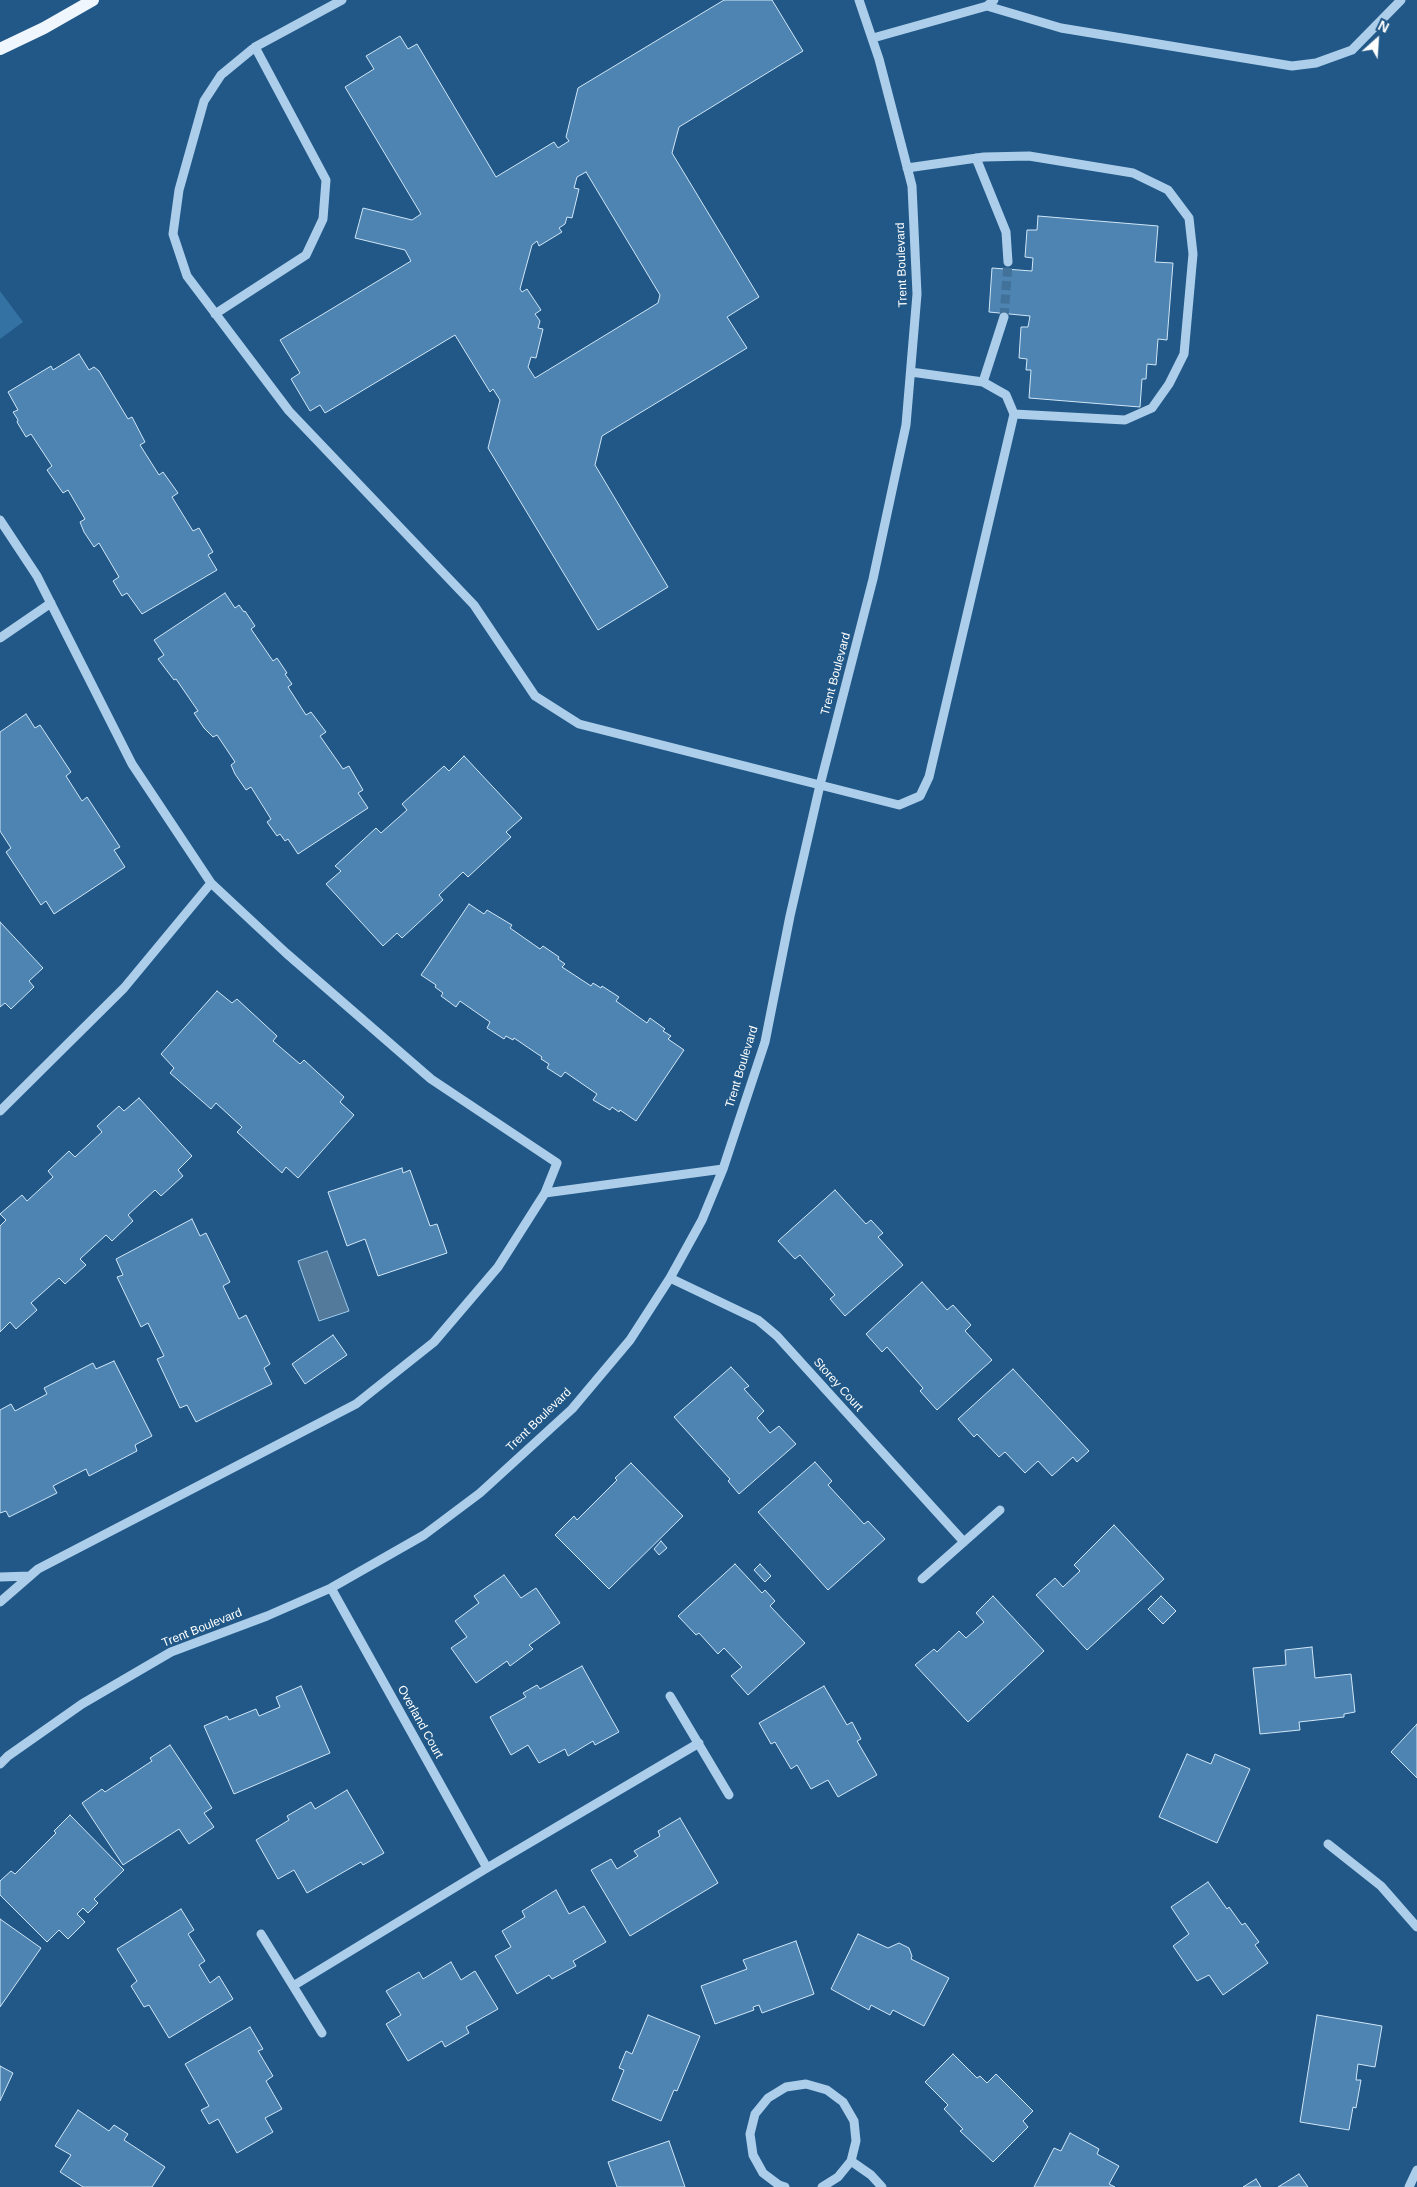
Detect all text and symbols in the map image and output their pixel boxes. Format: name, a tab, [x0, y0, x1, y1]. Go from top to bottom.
north arrow	[1352, 15, 1402, 65]
text: N	[1376, 17, 1392, 36]
street label: Trent Boulevard	[893, 222, 911, 308]
street label: Trent Boulevard	[818, 631, 854, 717]
street label: Trent Boulevard	[723, 1024, 761, 1110]
street label: Storey Court	[810, 1355, 866, 1415]
street label: Trent Boulevard	[503, 1385, 575, 1455]
street label: Trent Boulevard	[160, 1605, 244, 1651]
street label: Overland Court	[394, 1683, 446, 1761]

